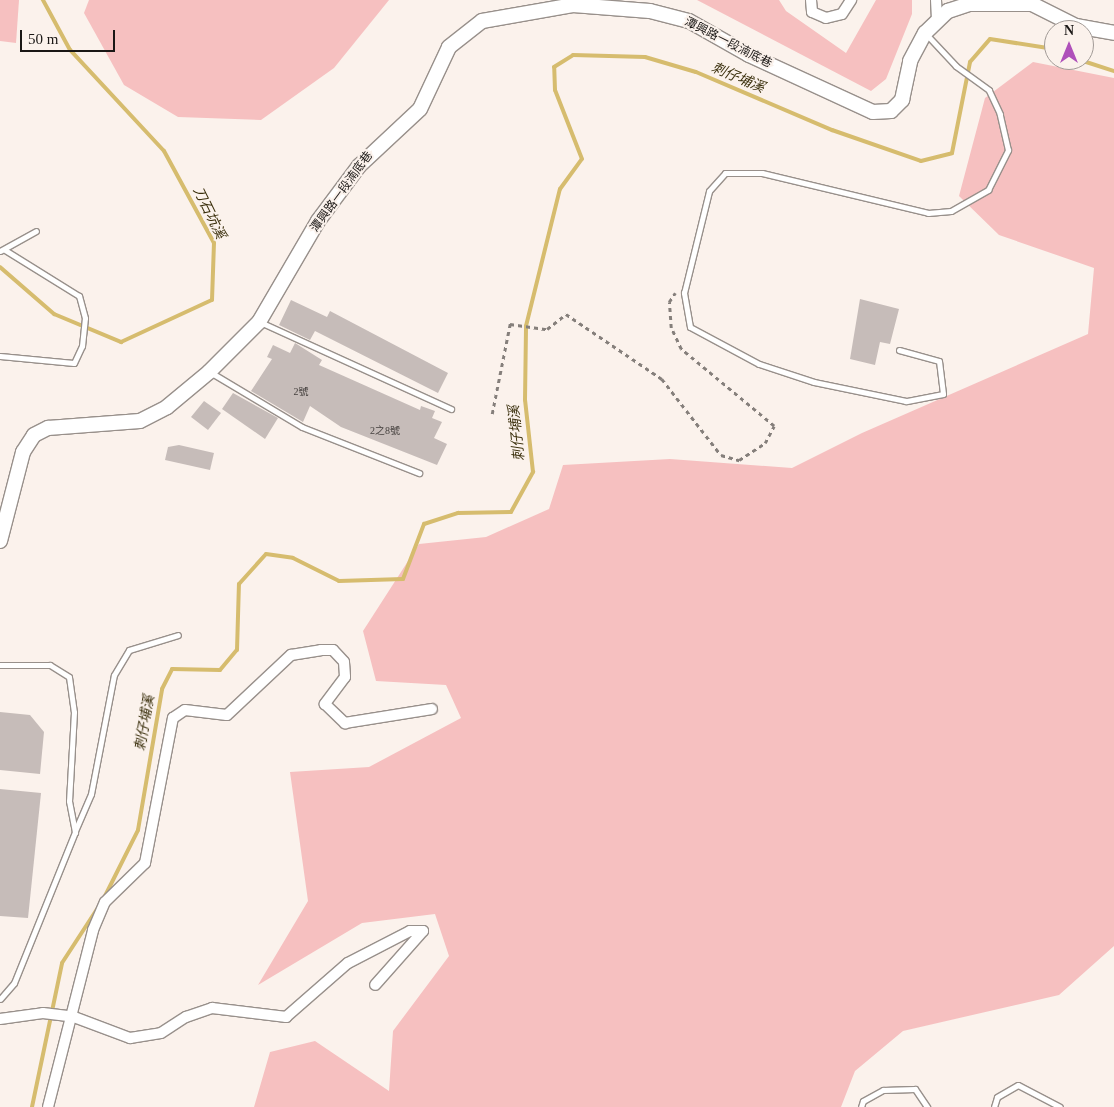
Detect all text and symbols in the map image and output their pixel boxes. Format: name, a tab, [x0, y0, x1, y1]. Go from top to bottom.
street label: 潭興路一段湳底巷	[682, 15, 774, 71]
scale bar	[22, 20, 118, 52]
north arrow	[1044, 20, 1094, 70]
text: N	[1064, 23, 1074, 38]
text: 50 m	[28, 31, 58, 47]
water label: 刺仔埔溪	[709, 59, 767, 97]
street label: 潭興路一段湳底巷	[308, 149, 376, 235]
water label: 刀石坑溪	[189, 184, 229, 242]
house number: 2號	[294, 386, 308, 398]
water label: 刺仔埔溪	[506, 404, 528, 462]
house number: 2之8號	[370, 425, 400, 437]
water label: 刺仔埔溪	[132, 694, 158, 752]

